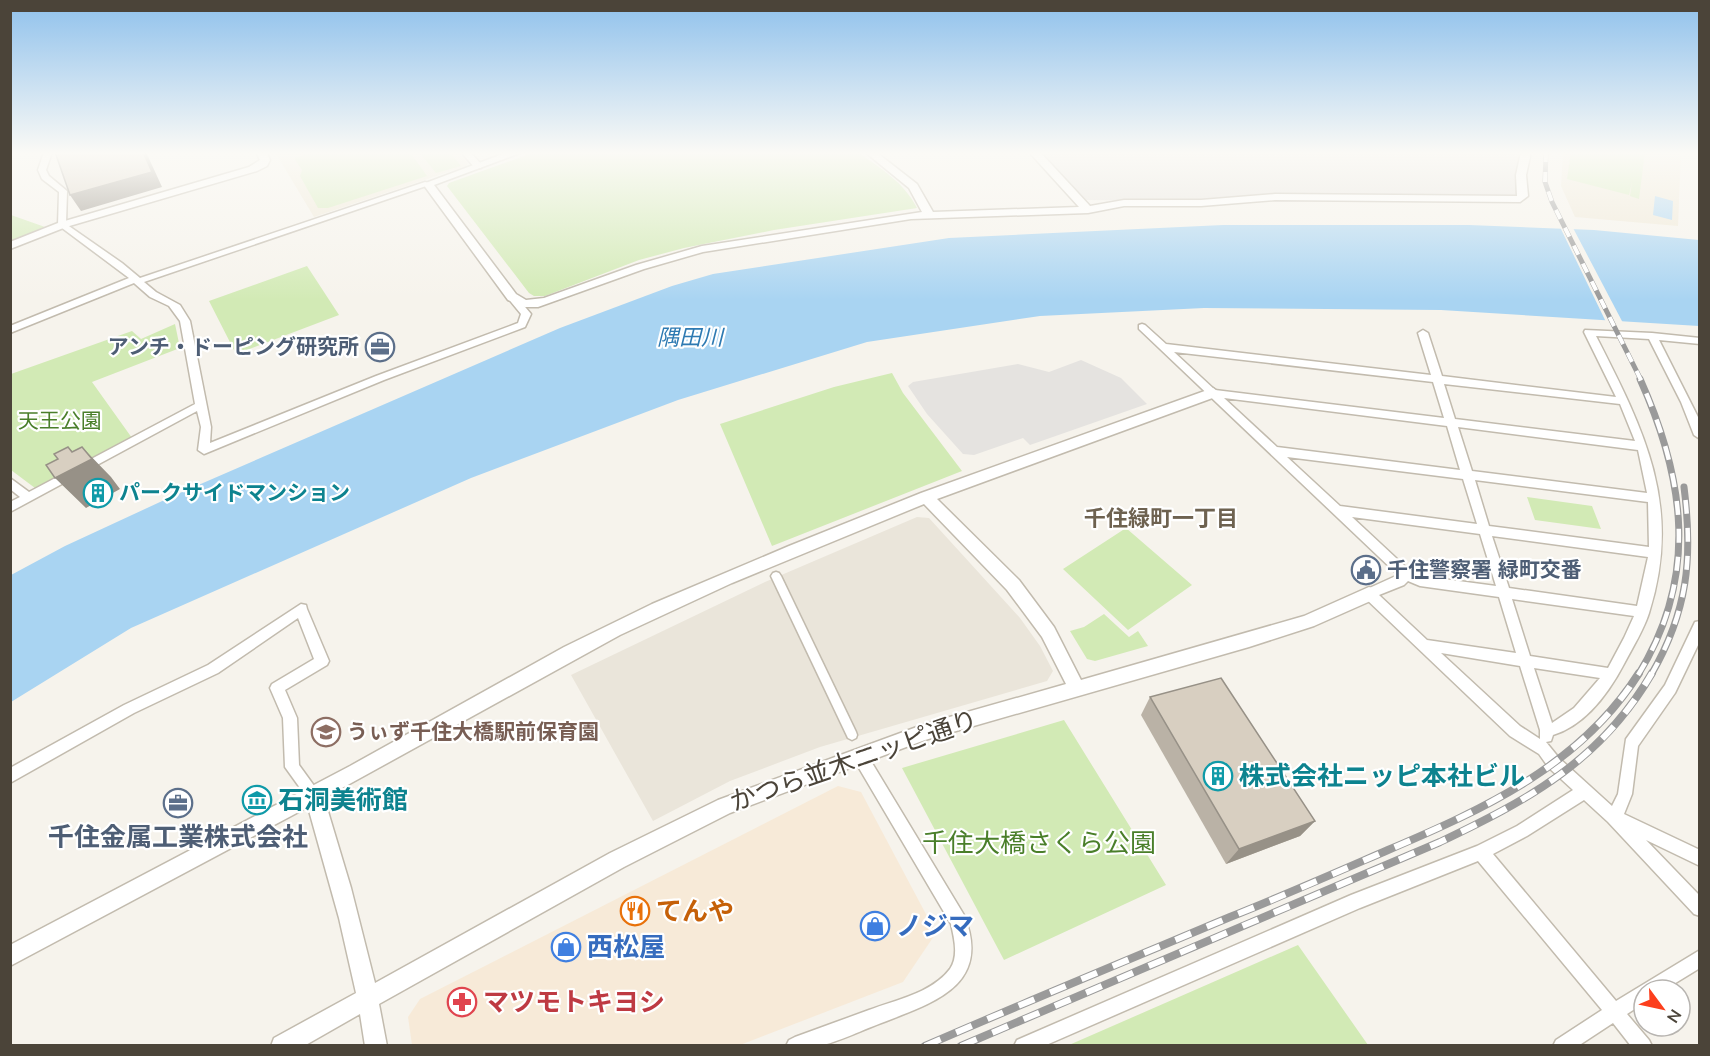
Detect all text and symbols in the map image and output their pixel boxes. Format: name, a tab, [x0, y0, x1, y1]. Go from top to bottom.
water label: 隅田川	[657, 323, 725, 353]
office icon: アンチ・ドーピング研究所	[364, 331, 396, 363]
place label: アンチ・ドーピング研究所	[108, 333, 359, 361]
park label: 天王公園	[18, 407, 102, 435]
building icon: パークサイドマンション	[82, 477, 114, 509]
place label: パークサイドマンション	[119, 479, 350, 507]
district label: 千住緑町一丁目	[1084, 504, 1238, 534]
public building icon: 千住警察署 緑町交番	[1350, 554, 1382, 586]
place label: 千住警察署 緑町交番	[1387, 556, 1582, 584]
street label: かつら並木ニッピ通り	[725, 702, 983, 820]
school or university icon: うぃず千住大橋駅前保育園	[310, 716, 342, 748]
place label: うぃず千住大橋駅前保育園	[347, 718, 599, 746]
place label: 株式会社ニッピ本社ビル	[1239, 759, 1525, 794]
building icon: 株式会社ニッピ本社ビル	[1202, 760, 1234, 792]
place label: 石洞美術館	[278, 783, 408, 818]
museum icon: 石洞美術館	[241, 784, 273, 816]
office icon: 千住金属工業株式会社	[162, 787, 194, 819]
place label: 千住金属工業株式会社	[48, 820, 308, 855]
park label: 千住大橋さくら公園	[922, 826, 1156, 861]
place label: てんや	[656, 894, 734, 929]
restaurant icon: てんや	[619, 895, 651, 927]
place label: ノジマ	[896, 909, 974, 944]
shop icon: ノジマ	[859, 910, 891, 942]
place label: 西松屋	[587, 930, 665, 965]
shop icon: 西松屋	[550, 931, 582, 963]
north arrow	[1632, 978, 1692, 1038]
place label: マツモトキヨシ	[483, 985, 665, 1020]
pharmacy icon: マツモトキヨシ	[446, 986, 478, 1018]
text: N	[1661, 1005, 1686, 1027]

